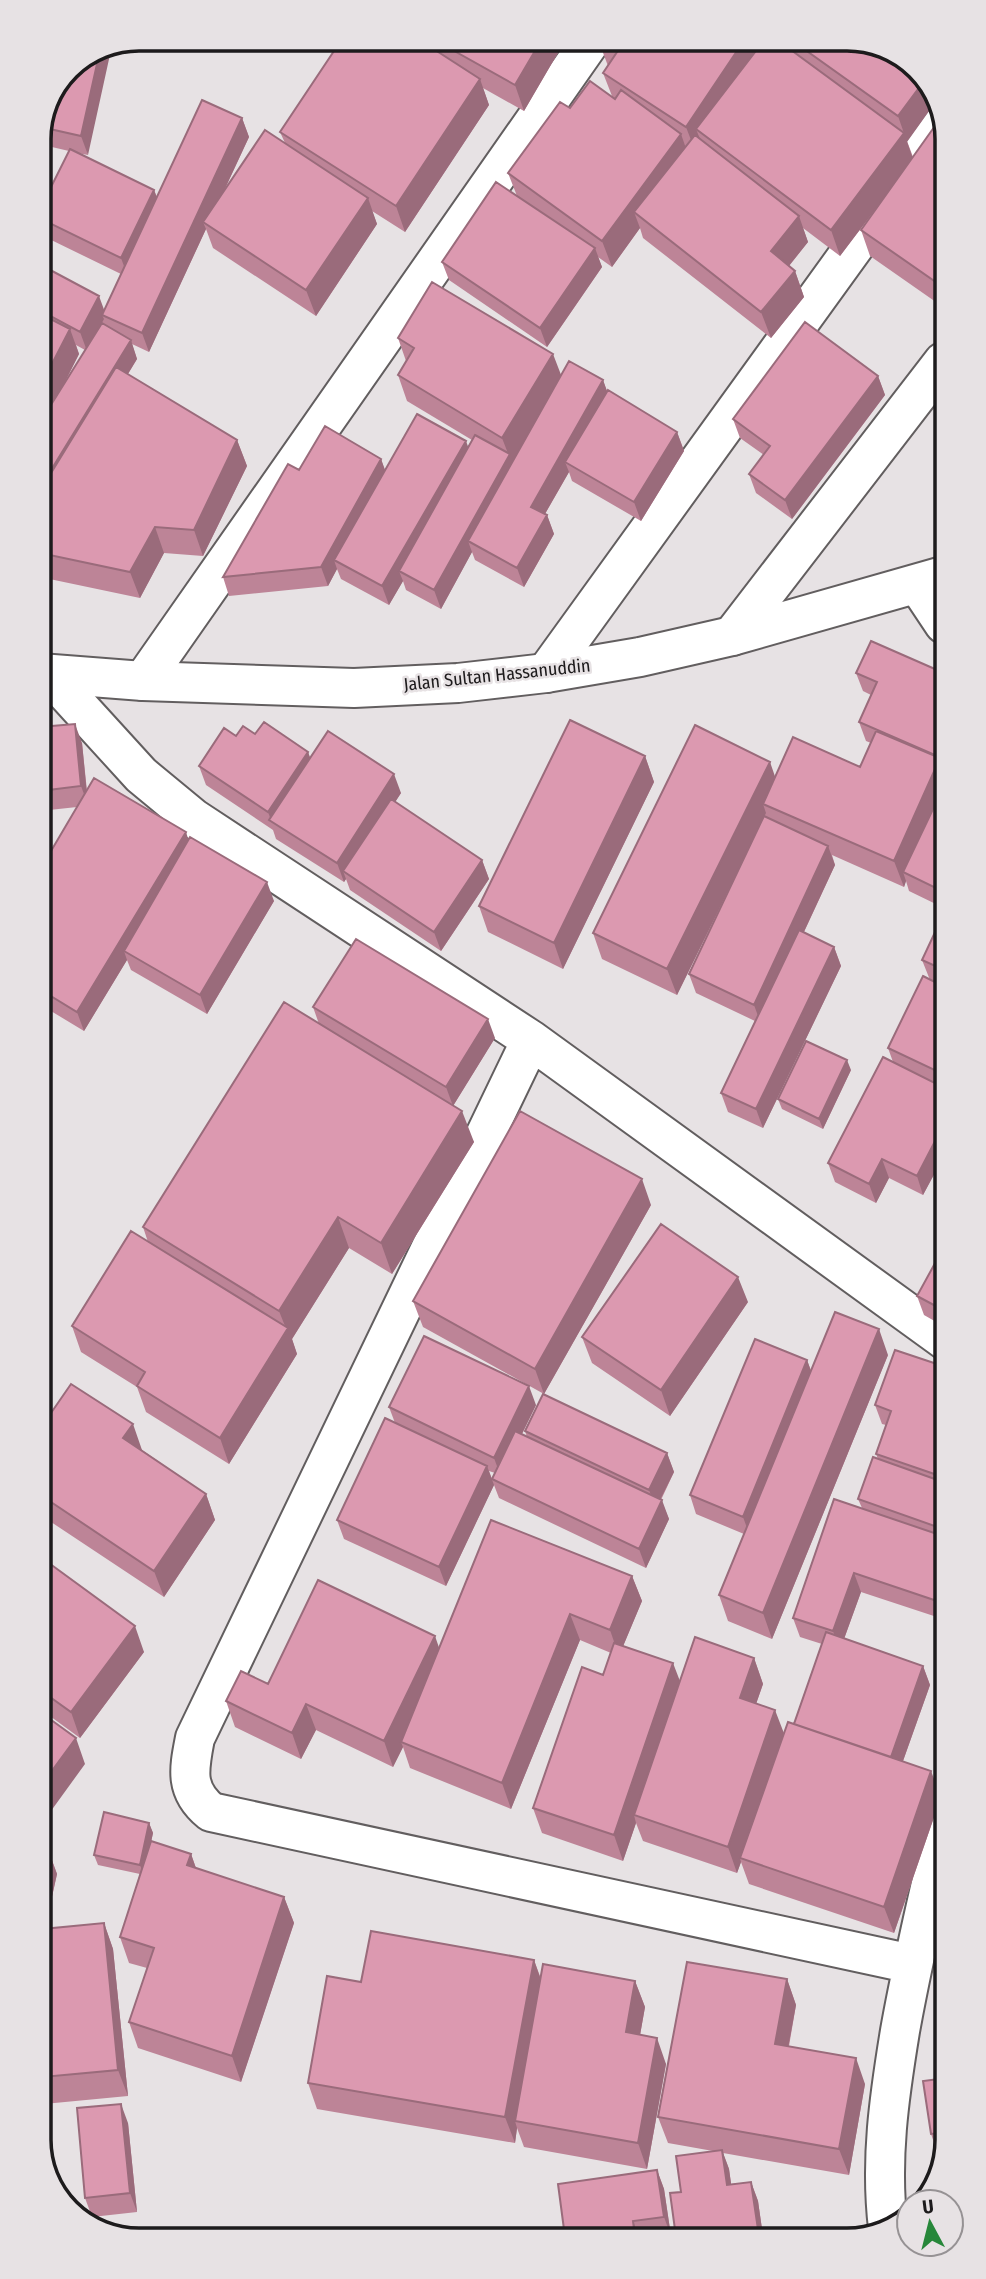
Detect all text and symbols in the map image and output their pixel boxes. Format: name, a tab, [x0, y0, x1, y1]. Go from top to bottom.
street label: Jalan Sultan Hassanuddin	[402, 654, 592, 696]
north arrow	[895, 2188, 965, 2258]
text: U	[921, 2195, 935, 2219]

